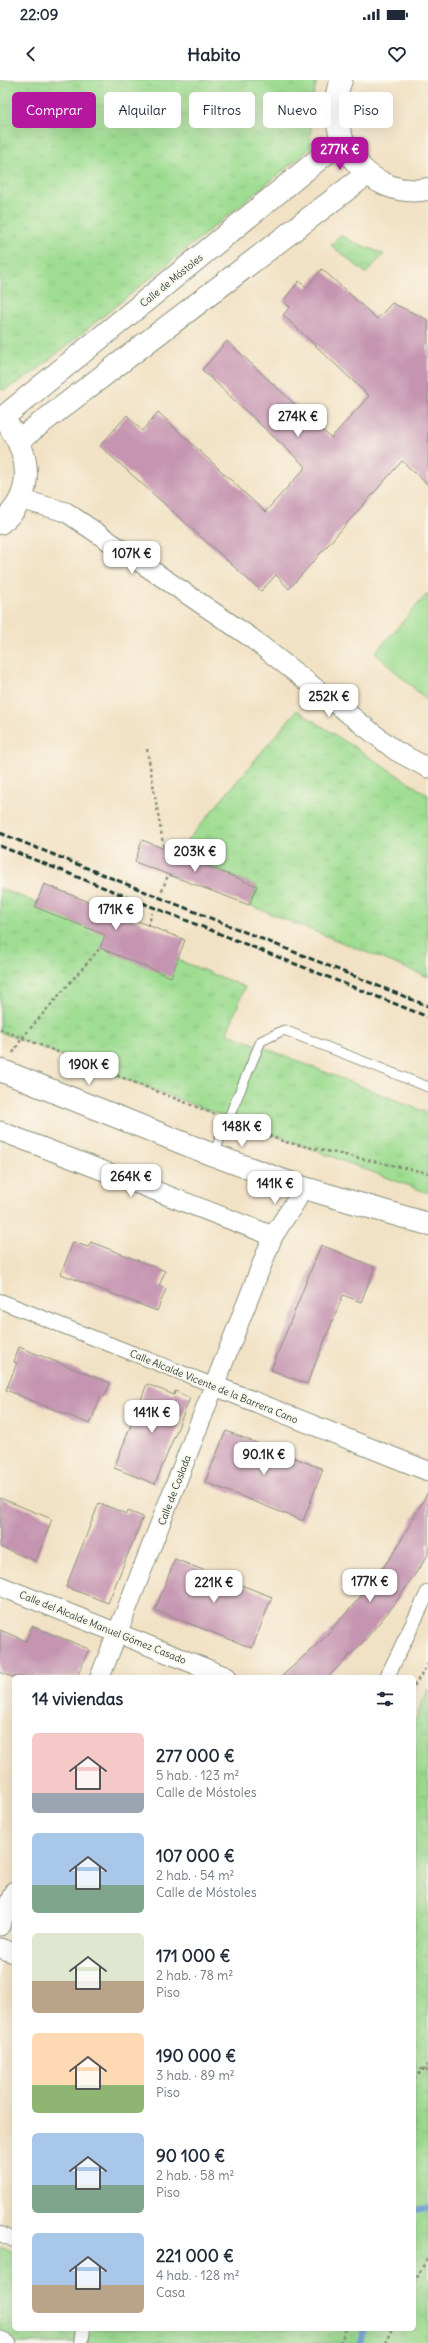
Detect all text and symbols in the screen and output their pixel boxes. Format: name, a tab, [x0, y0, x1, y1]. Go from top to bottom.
text: 22:09	[20, 5, 58, 24]
icon: back	[20, 43, 42, 65]
text: Habito	[187, 43, 241, 66]
icon: heart	[386, 43, 408, 65]
chip: Comprar	[12, 92, 96, 128]
chip: Alquilar	[104, 92, 181, 128]
chip: Filtros	[189, 92, 255, 128]
chip: Nuevo	[263, 92, 331, 128]
chip: Piso	[339, 92, 393, 128]
pin: 277K €	[307, 137, 373, 171]
text: 277K €	[320, 141, 360, 158]
street label: Calle de Móstoles	[137, 251, 206, 310]
pin: 274K €	[265, 404, 331, 438]
text: 274K €	[278, 408, 318, 425]
pin: 107K €	[99, 541, 165, 575]
text: 107K €	[112, 545, 152, 562]
pin: 252K €	[296, 684, 362, 718]
text: 252K €	[308, 688, 350, 705]
pin: 203K €	[162, 839, 228, 873]
text: 203K €	[174, 843, 216, 860]
pin: 171K €	[83, 897, 149, 931]
text: 171K €	[98, 901, 134, 918]
pin: 190K €	[56, 1052, 122, 1086]
text: 190K €	[69, 1056, 109, 1073]
pin: 148K €	[209, 1114, 275, 1148]
text: 148K €	[222, 1118, 262, 1135]
pin: 264K €	[98, 1164, 164, 1198]
text: 264K €	[110, 1168, 152, 1185]
pin: 141K €	[242, 1171, 308, 1205]
text: 141K €	[256, 1175, 294, 1192]
street label: Calle Alcalde Vicente de la Barrera Cano	[128, 1347, 300, 1426]
pin: 141K €	[119, 1400, 185, 1434]
text: 141K €	[133, 1404, 171, 1421]
pin: 90.1K €	[227, 1442, 301, 1476]
text: 90.1K €	[243, 1446, 285, 1463]
street label: Calle de Coslada	[155, 1453, 194, 1527]
pin: 177K €	[337, 1569, 403, 1603]
pin: 221K €	[181, 1570, 247, 1604]
text: 177K €	[351, 1573, 389, 1590]
text: 221K €	[195, 1574, 233, 1591]
street label: Calle del Alcalde Manuel Gómez Casado	[17, 1588, 189, 1667]
text: 14 viviendas	[32, 1688, 123, 1710]
icon: filters	[374, 1688, 396, 1710]
text: 277 000 €	[156, 1745, 235, 1767]
icon: home	[64, 1749, 112, 1797]
text: 5 hab. · 123 m²	[156, 1767, 239, 1784]
text: Calle de Móstoles	[156, 1784, 257, 1801]
text: 107 000 €	[156, 1845, 235, 1867]
icon: home	[64, 1849, 112, 1897]
text: 2 hab. · 54 m²	[156, 1867, 234, 1884]
text: Calle de Móstoles	[156, 1884, 257, 1901]
text: 171 000 €	[156, 1945, 230, 1967]
icon: home	[64, 1949, 112, 1997]
text: 2 hab. · 78 m²	[156, 1967, 233, 1984]
text: Piso	[156, 1984, 180, 2001]
text: 190 000 €	[156, 2045, 236, 2067]
icon: home	[64, 2049, 112, 2097]
text: 3 hab. · 89 m²	[156, 2067, 235, 2084]
text: Piso	[156, 2084, 180, 2101]
text: 90 100 €	[156, 2145, 225, 2167]
icon: home	[64, 2149, 112, 2197]
text: 2 hab. · 58 m²	[156, 2167, 234, 2184]
text: Piso	[156, 2184, 180, 2201]
text: 221 000 €	[156, 2245, 234, 2267]
icon: home	[64, 2249, 112, 2297]
text: 4 hab. · 128 m²	[156, 2267, 240, 2284]
text: Casa	[156, 2284, 185, 2301]

